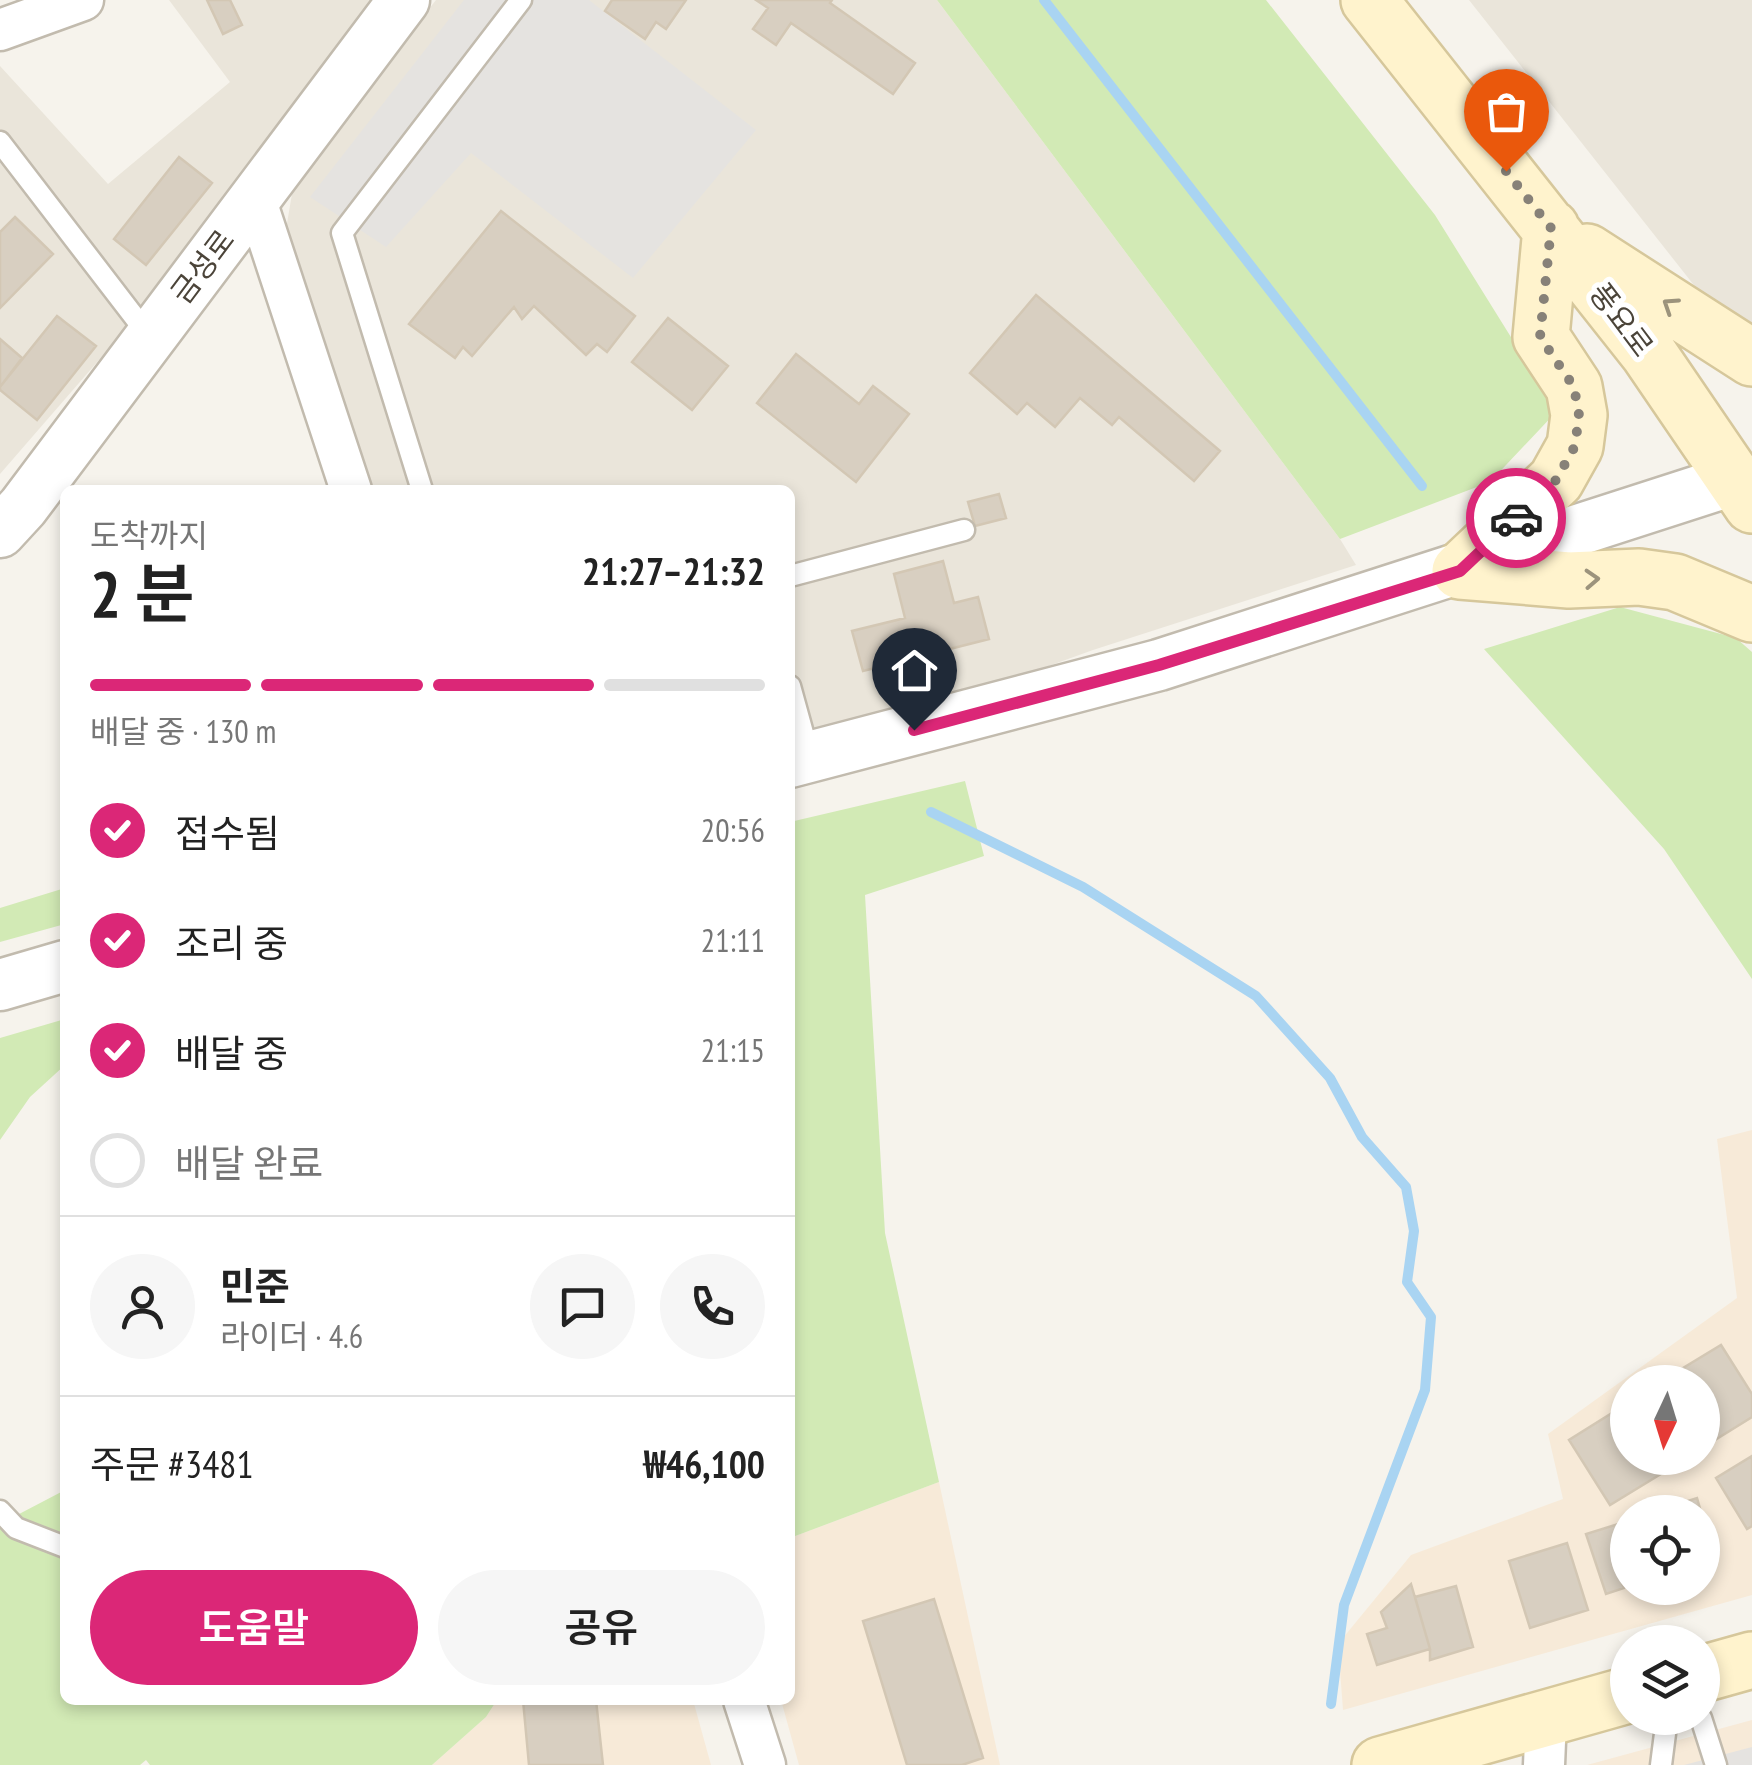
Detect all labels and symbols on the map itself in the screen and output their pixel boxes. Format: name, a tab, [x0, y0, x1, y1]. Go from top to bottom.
pin	[1464, 69, 1549, 172]
street label: 금성로	[161, 221, 242, 311]
street label: 풍요로	[1582, 274, 1663, 364]
one-way arrow	[1663, 298, 1681, 317]
courier	[1466, 468, 1566, 568]
one-way arrow	[1584, 569, 1600, 590]
pin	[872, 628, 957, 731]
north arrow	[1610, 1365, 1720, 1475]

